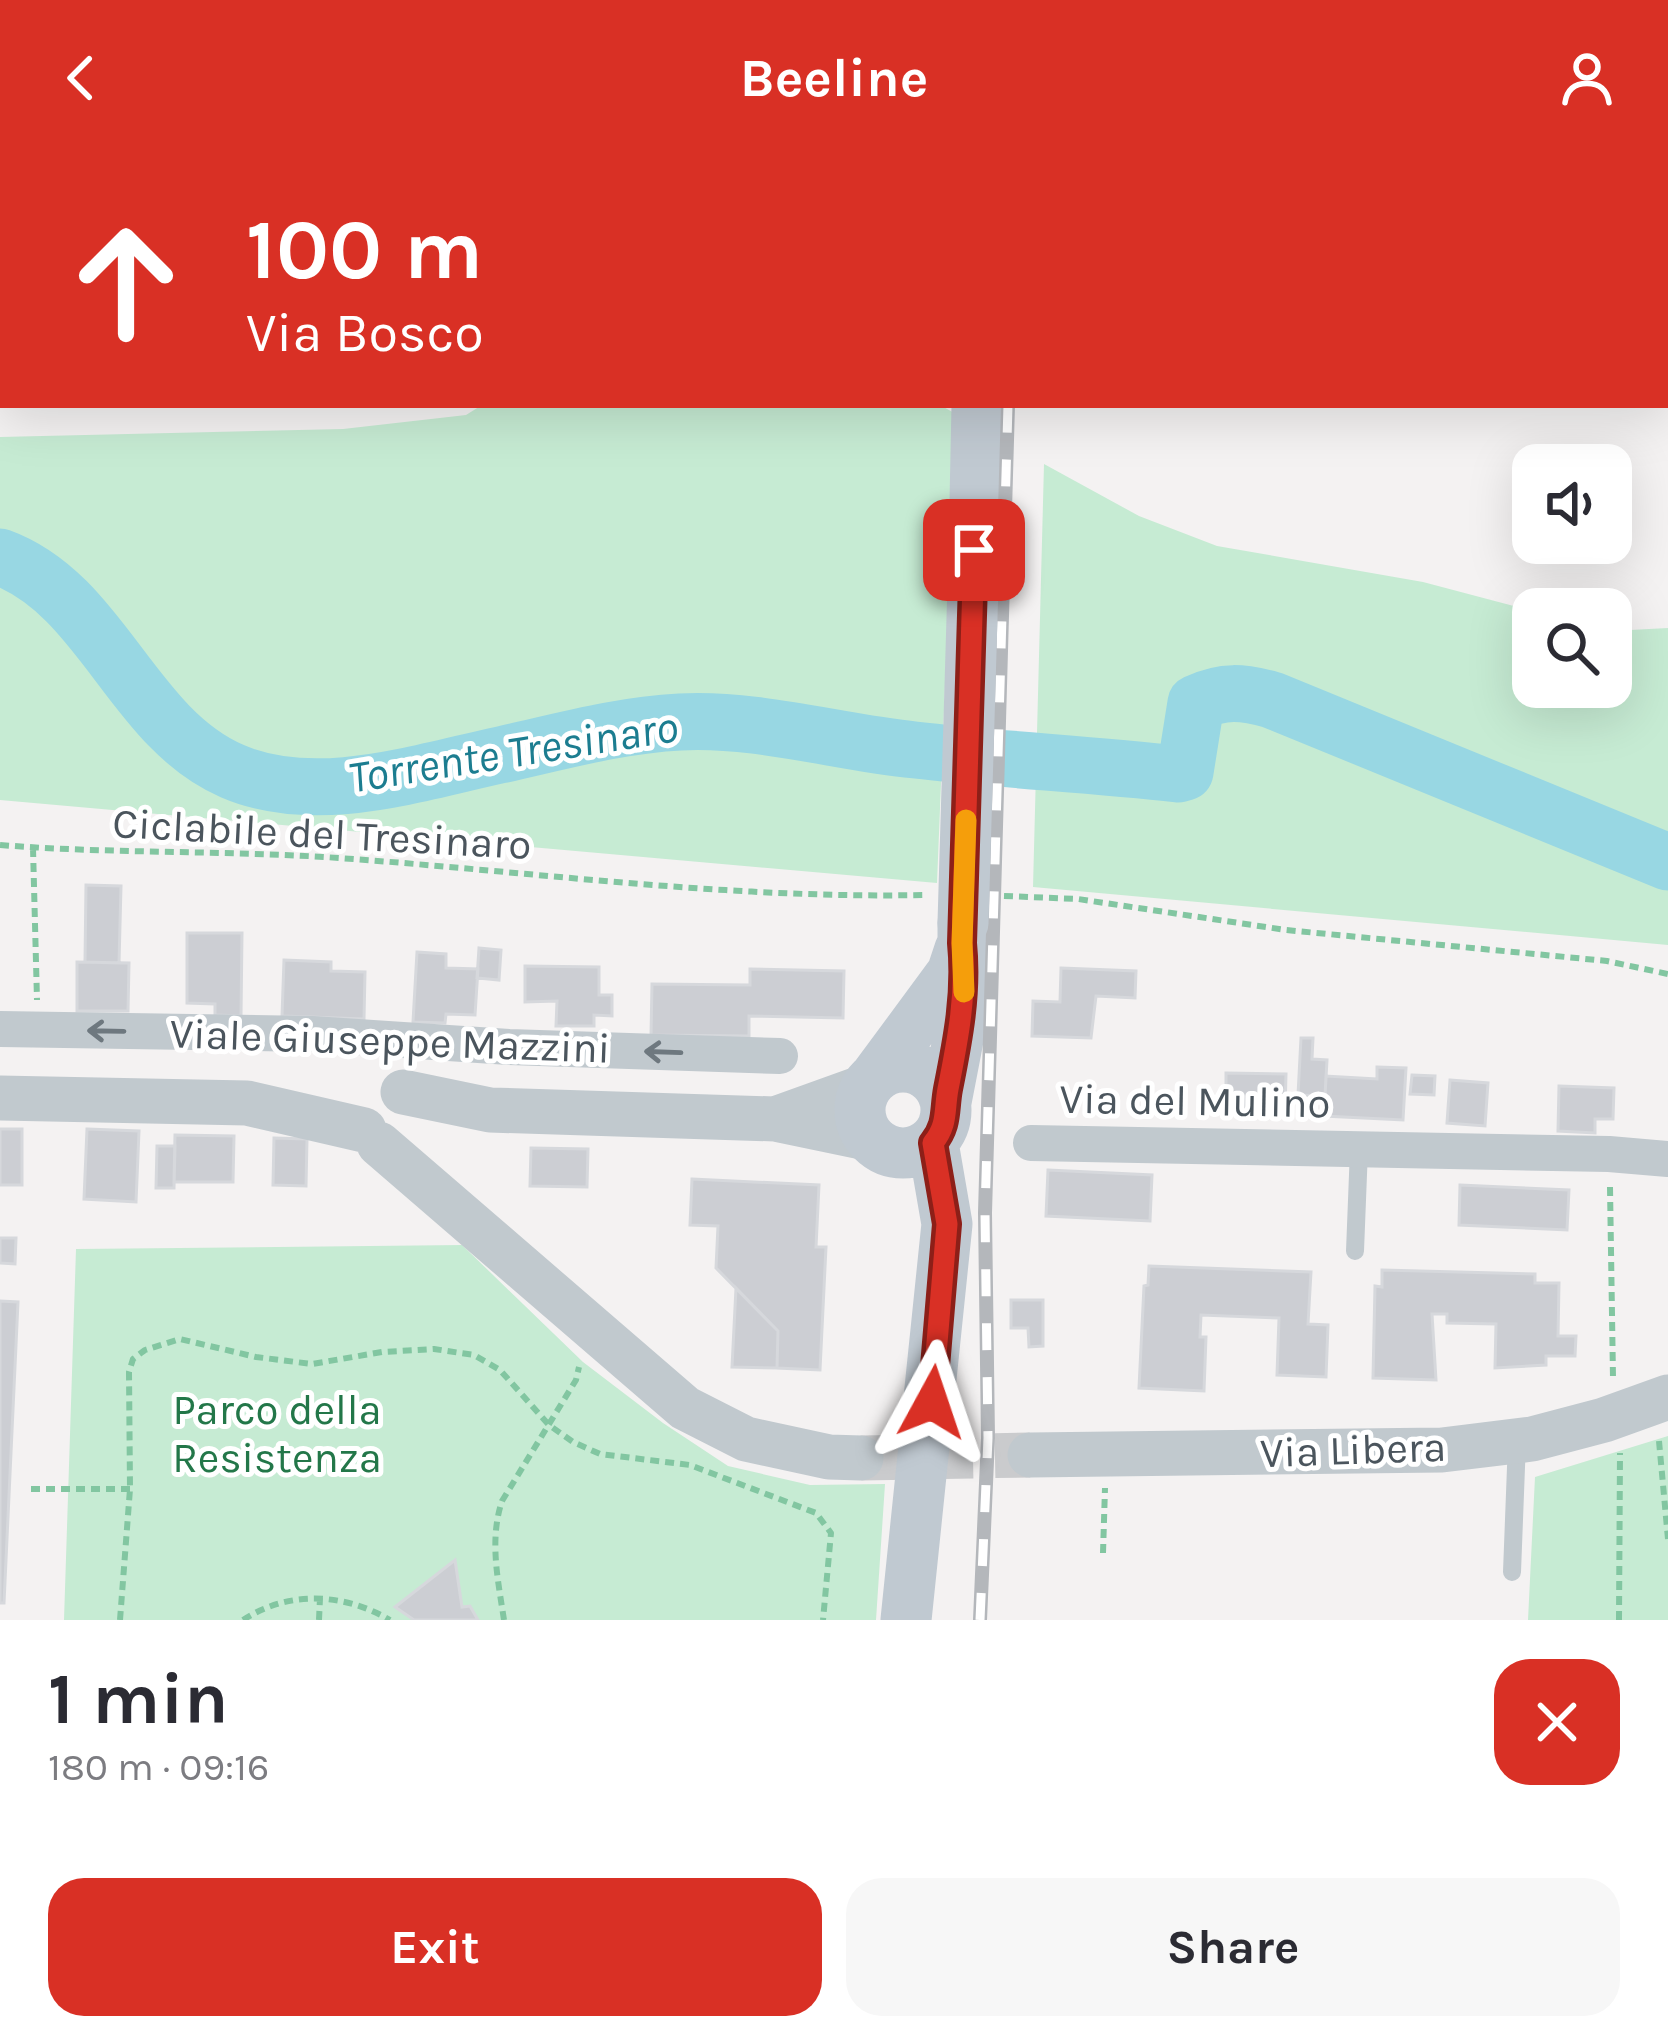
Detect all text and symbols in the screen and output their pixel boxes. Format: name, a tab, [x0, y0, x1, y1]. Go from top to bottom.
icon: back	[48, 45, 114, 111]
icon: person	[1554, 45, 1620, 111]
text: Beeline	[740, 46, 928, 110]
text: 100 m	[246, 201, 483, 299]
icon: ahead	[48, 204, 204, 360]
text: Via Bosco	[246, 301, 484, 365]
map controls	[1512, 444, 1632, 708]
button: sound	[1512, 444, 1632, 564]
pin	[923, 499, 1025, 601]
icon: arrive	[941, 517, 1007, 583]
button: search	[1512, 588, 1632, 708]
water label: Torrente Tresinaro	[345, 700, 681, 804]
street label: Ciclabile del Tresinaro	[111, 798, 533, 870]
street label: Viale Giuseppe Mazzini	[169, 1008, 611, 1074]
one-way arrow	[87, 1019, 126, 1042]
one-way arrow	[644, 1041, 683, 1064]
street label: Via del Mulino	[1059, 1074, 1331, 1128]
position arrow	[869, 1339, 995, 1465]
park label: Parco della Resistenza	[172, 1385, 382, 1483]
street label: Via Libera	[1259, 1422, 1447, 1478]
text: 1 min	[48, 1657, 229, 1741]
button: close	[1494, 1659, 1620, 1785]
text: 180 m · 09:16	[48, 1744, 269, 1790]
button: Exit	[48, 1878, 822, 2016]
button: Share	[846, 1878, 1620, 2016]

